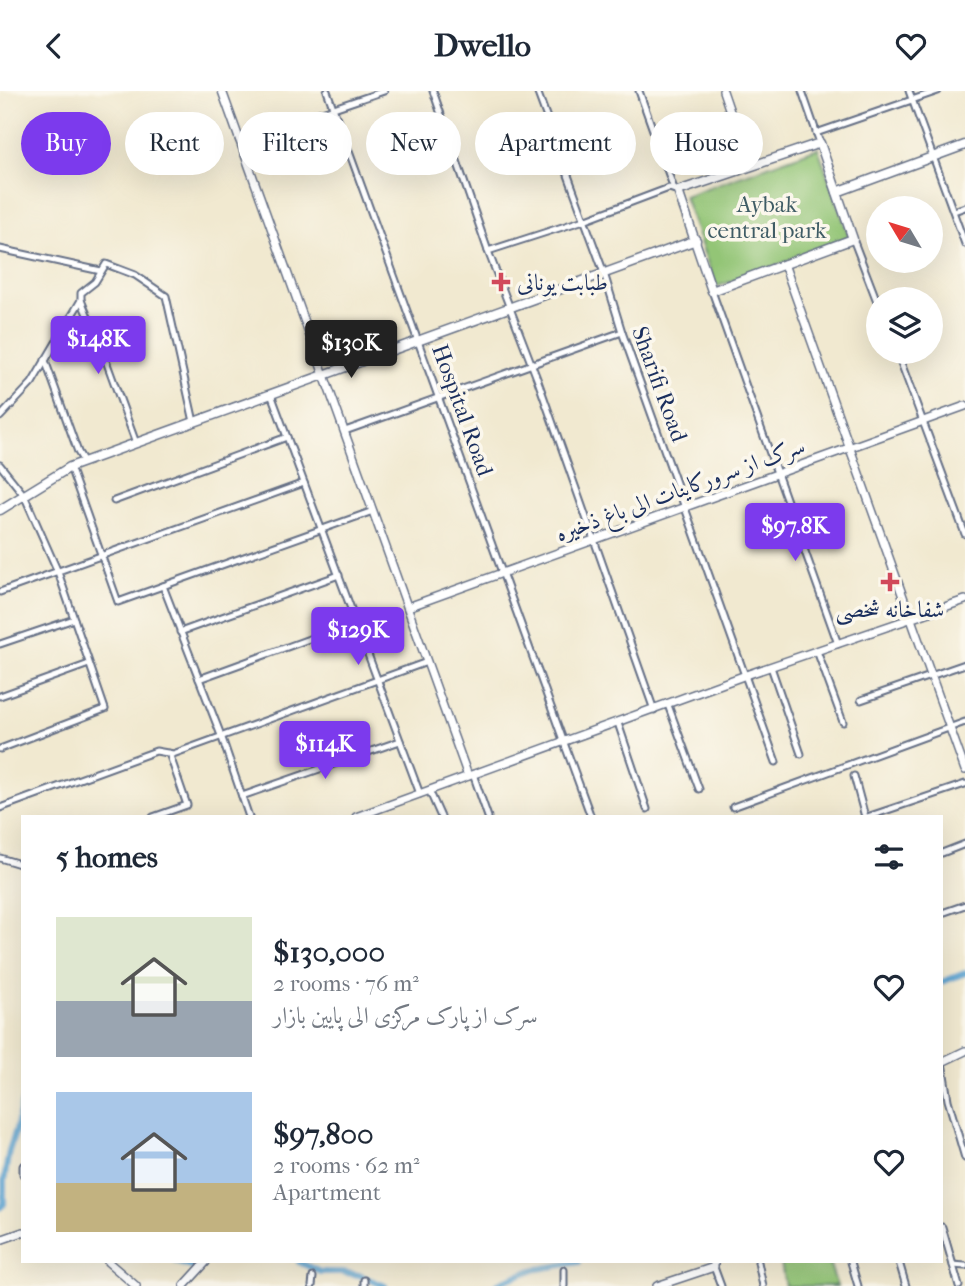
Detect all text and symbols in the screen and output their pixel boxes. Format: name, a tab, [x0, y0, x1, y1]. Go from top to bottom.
icon: back	[35, 27, 73, 65]
text: Dwello	[434, 27, 531, 64]
icon: heart	[892, 27, 930, 65]
chip: Buy	[21, 112, 111, 175]
chip: Rent	[125, 112, 224, 175]
chip: Filters	[238, 112, 352, 175]
chip: New	[366, 112, 461, 175]
chip: Apartment	[475, 112, 636, 175]
chip: House	[650, 112, 763, 175]
park label: Aybak central park	[707, 191, 828, 244]
north arrow	[866, 196, 943, 273]
map controls	[866, 196, 943, 364]
place label: طبابت یونانی	[517, 269, 608, 297]
marker: طبابت یونانی	[491, 272, 511, 292]
button: layers	[866, 287, 943, 364]
pin: $148K	[49, 317, 147, 376]
pin: $130K	[302, 321, 400, 380]
street label: Sharifi Road	[626, 323, 693, 446]
text: $148K	[67, 325, 129, 352]
text: $130K	[321, 329, 381, 356]
street label: Hospital Road	[426, 341, 499, 480]
street label: سرک از سرورکاینات الی باغ ذخیره	[552, 432, 811, 553]
pin: $97.8K	[738, 503, 852, 563]
text: $97.8K	[761, 512, 829, 539]
marker: شفاخانه شخصی	[880, 572, 900, 592]
place label: شفاخانه شخصی	[836, 596, 944, 626]
pin: $129K	[309, 607, 407, 667]
text: $129K	[327, 616, 389, 643]
pin: $114K	[276, 721, 374, 781]
text: $114K	[295, 730, 355, 757]
icon: filters	[870, 838, 908, 876]
text: 5 homes	[56, 840, 158, 875]
text: $130,000	[273, 935, 385, 970]
icon: home	[112, 945, 196, 1029]
icon: heart	[870, 968, 908, 1006]
text: 2 rooms · 76 m²	[273, 970, 419, 997]
text: سرک از پارک مرکزی الی پایین بازار	[273, 1002, 538, 1029]
text: $97,800	[273, 1117, 374, 1152]
icon: home	[112, 1120, 196, 1204]
icon: heart	[870, 1143, 908, 1181]
text: 2 rooms · 62 m²	[273, 1152, 420, 1179]
text: Apartment	[273, 1179, 381, 1206]

